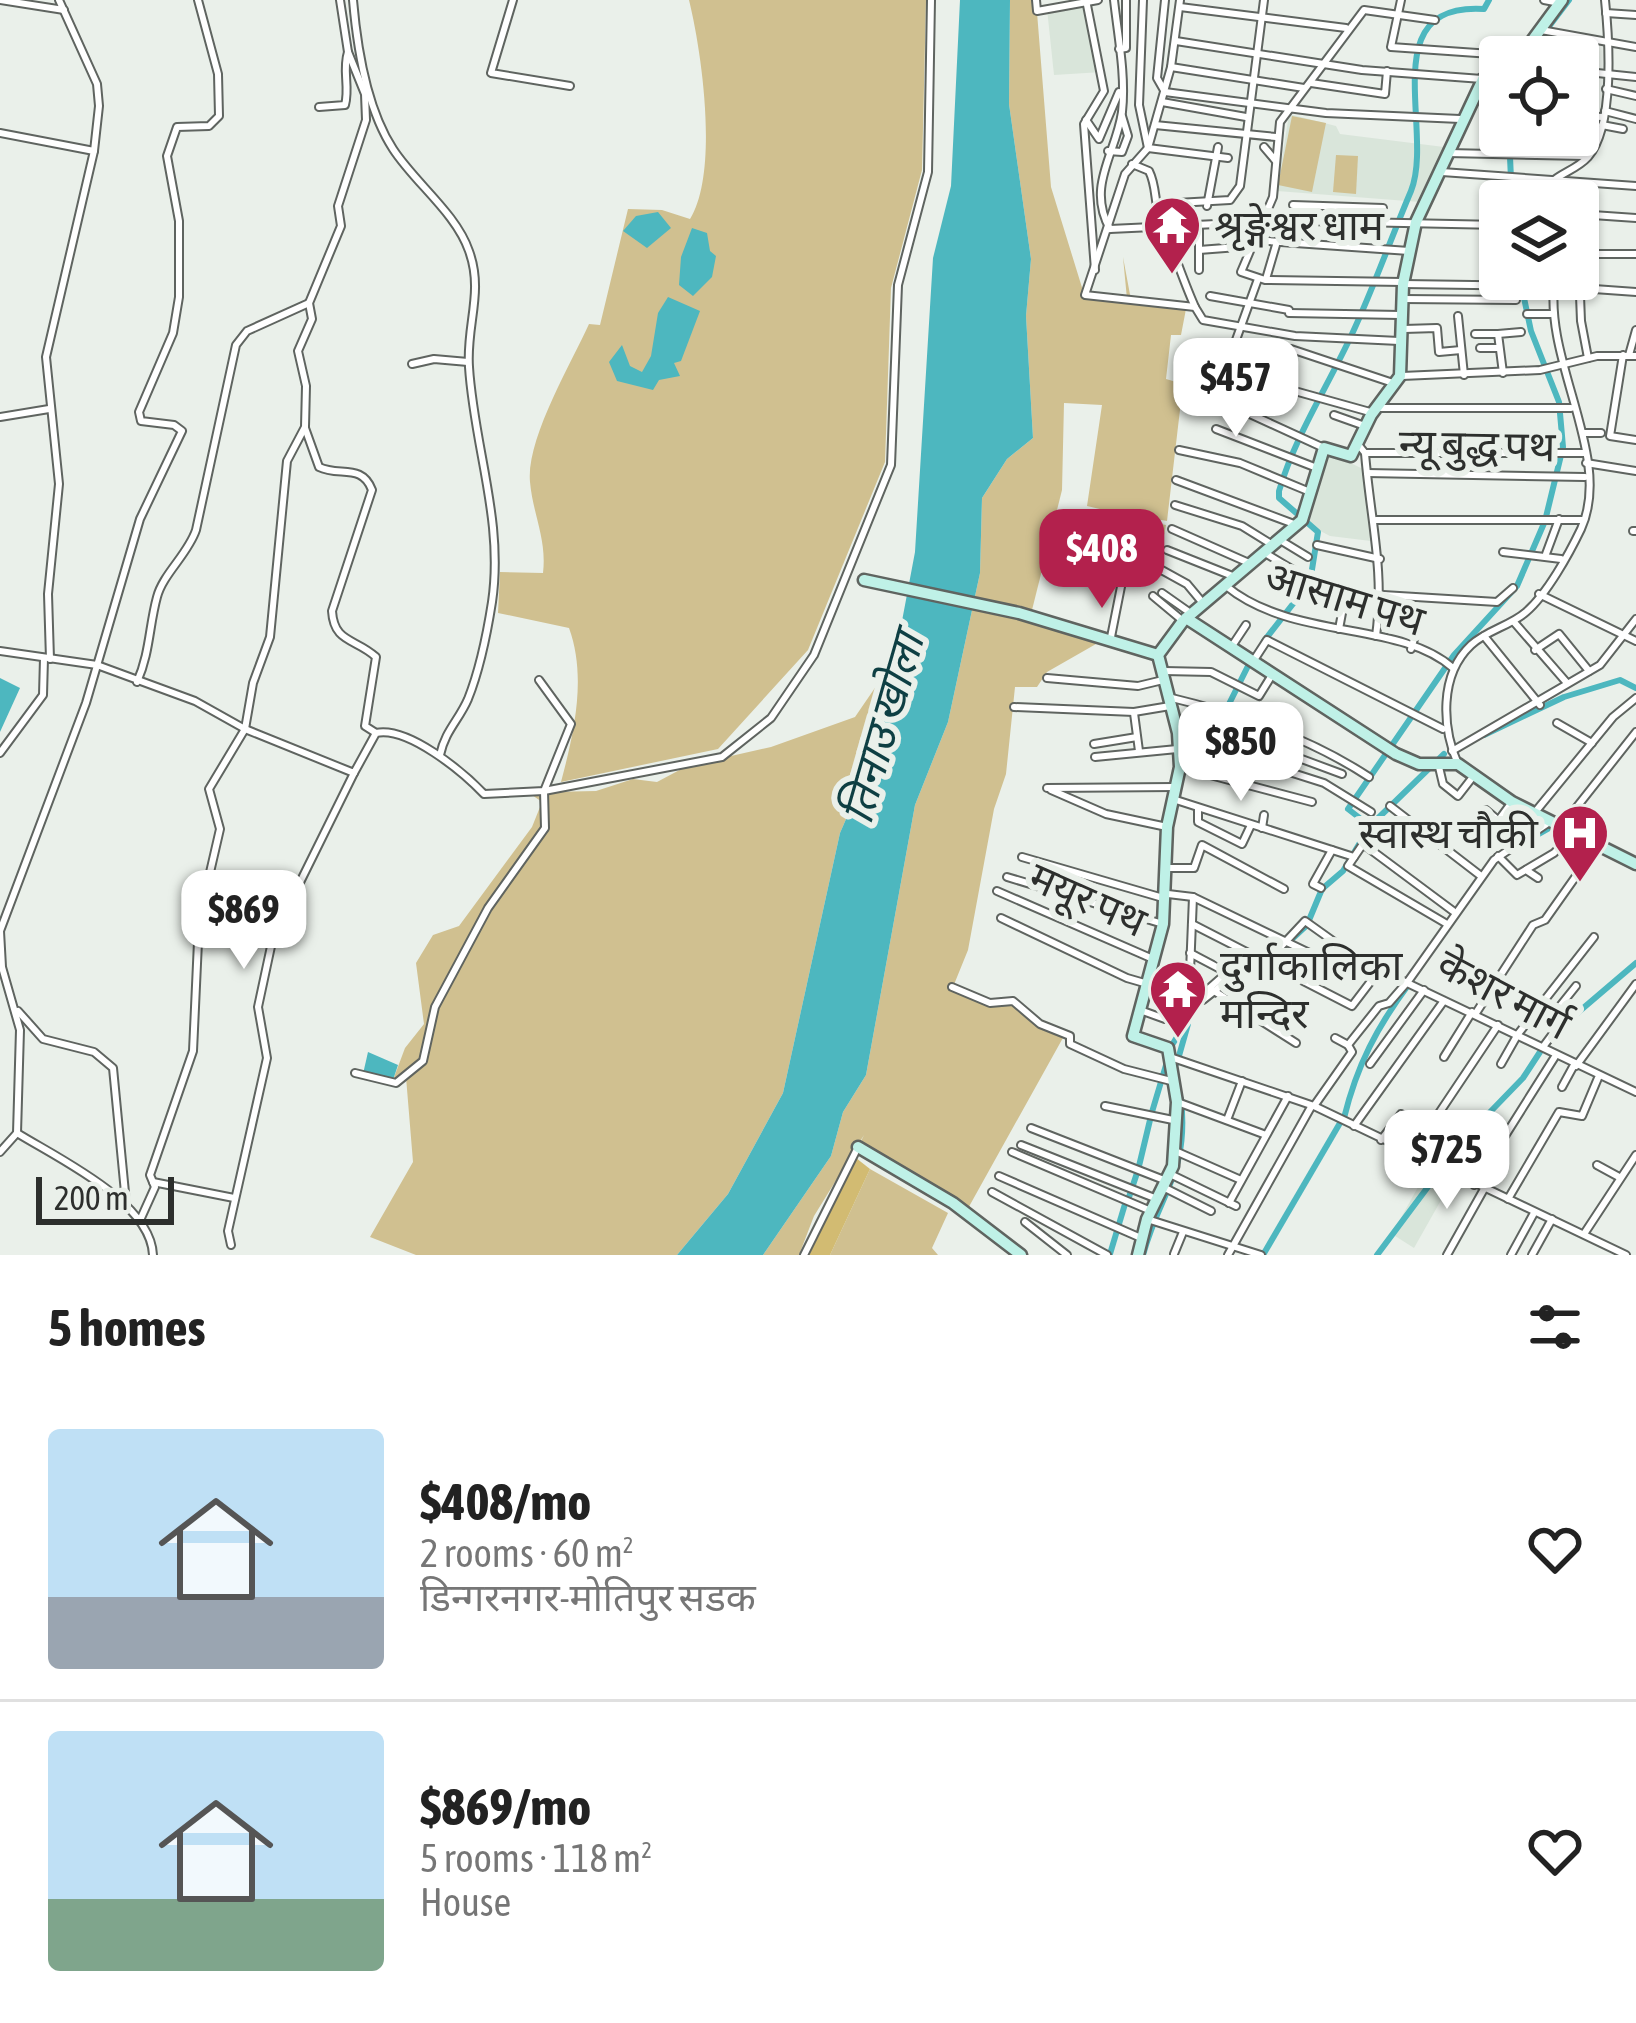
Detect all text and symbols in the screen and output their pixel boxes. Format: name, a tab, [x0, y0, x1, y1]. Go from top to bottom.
map controls	[1479, 36, 1599, 300]
button: locate	[1479, 36, 1599, 156]
button: layers	[1479, 180, 1599, 300]
temple icon: श्रृङ्गेश्वर धाम	[1141, 194, 1203, 276]
place label: श्रृङ्गेश्वर धाम	[1214, 201, 1385, 251]
pin: $457	[1165, 338, 1307, 440]
text: $457	[1200, 355, 1272, 399]
street label: न्यू बुद्ध पथ	[1398, 420, 1557, 472]
pin: $408	[1031, 509, 1173, 611]
text: $408	[1066, 526, 1138, 570]
street label: आसाम पथ	[1260, 551, 1431, 645]
water label: तिनाउ खोला	[830, 619, 936, 829]
pin: $850	[1170, 702, 1312, 804]
text: $850	[1205, 719, 1277, 763]
hospital icon: स्वास्थ चौकी	[1549, 802, 1611, 884]
place label: स्वास्थ चौकी	[1359, 809, 1539, 857]
street label: मयूर पथ	[1021, 852, 1155, 948]
pin: $869	[173, 870, 315, 972]
text: $869	[208, 887, 280, 931]
street label: केशर मार्ग	[1429, 939, 1580, 1049]
place label: दुर्गाकालिका मन्दिर	[1220, 941, 1404, 1037]
temple icon: दुर्गाकालिका मन्दिर	[1147, 958, 1209, 1040]
pin: $725	[1376, 1110, 1518, 1212]
text: $725	[1411, 1127, 1483, 1171]
scale bar	[36, 1171, 174, 1224]
text: 200 m	[54, 1179, 129, 1217]
icon: filters	[1522, 1294, 1588, 1360]
text: 5 homes	[48, 1298, 206, 1357]
text: $408/mo	[420, 1472, 591, 1531]
icon: home	[144, 1477, 288, 1621]
icon: heart	[1522, 1516, 1588, 1582]
text: 2 rooms · 60 m²	[420, 1531, 634, 1575]
text: डिन्गरनगर-मोतिपुर सडक	[420, 1575, 756, 1619]
text: $869/mo	[420, 1777, 591, 1836]
icon: home	[144, 1779, 288, 1923]
icon: heart	[1522, 1818, 1588, 1884]
text: 5 rooms · 118 m²	[420, 1836, 652, 1880]
text: House	[420, 1880, 511, 1924]

